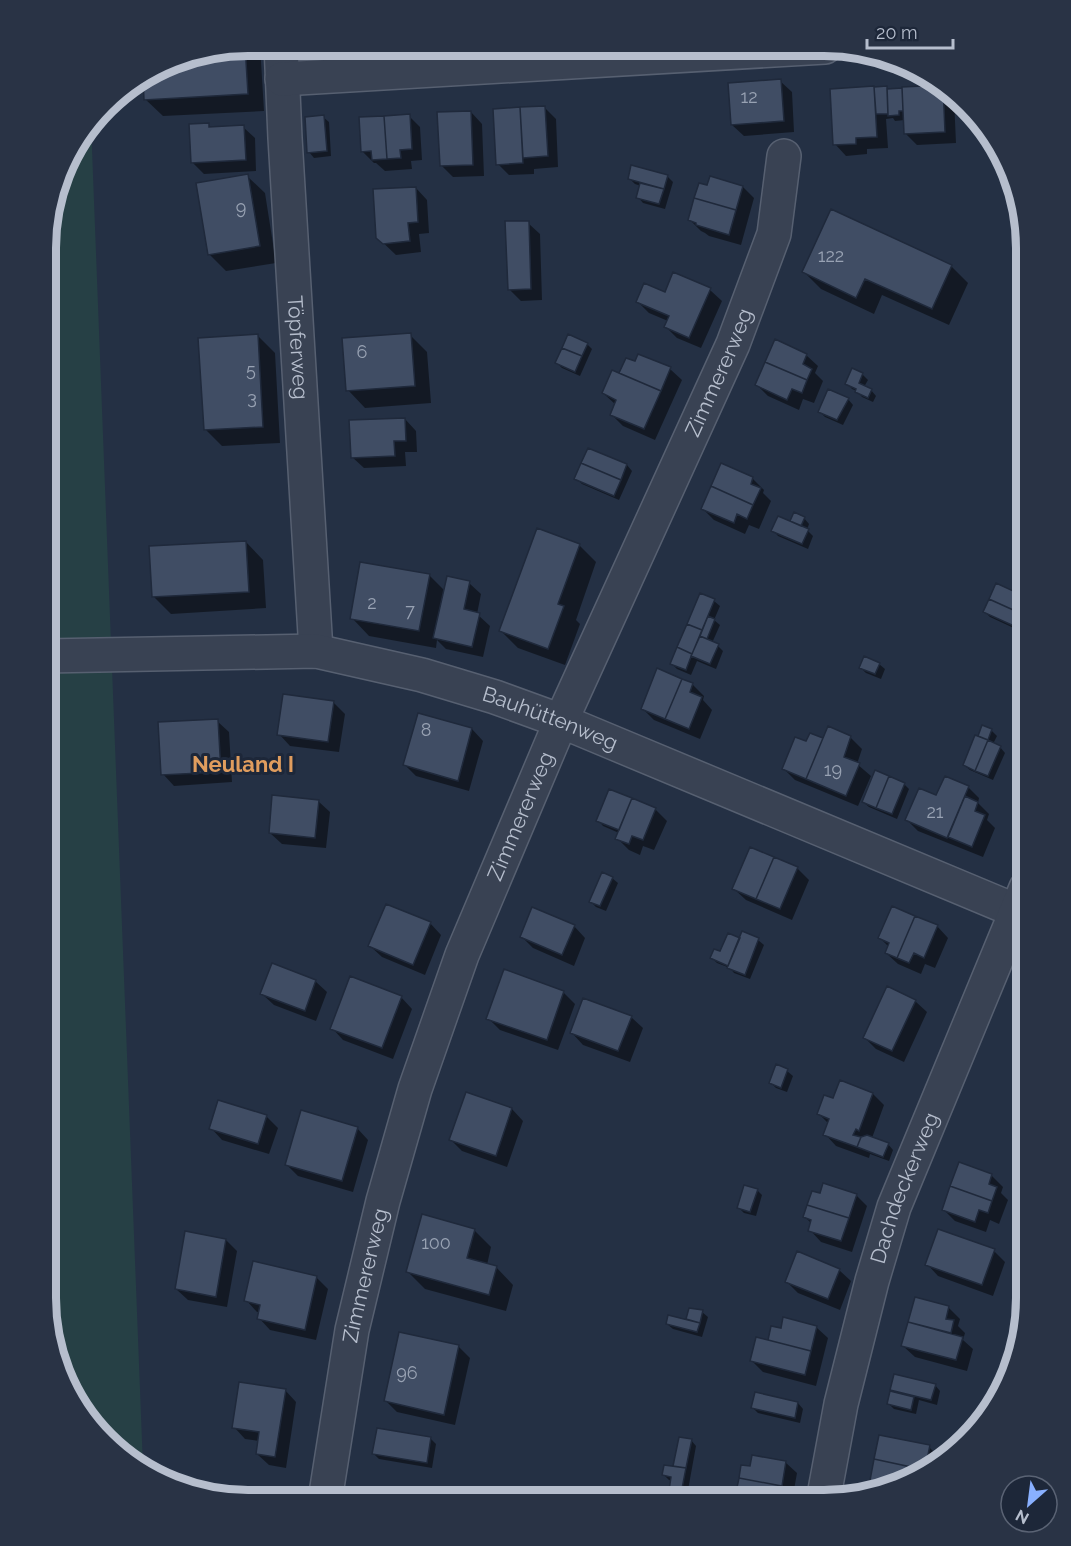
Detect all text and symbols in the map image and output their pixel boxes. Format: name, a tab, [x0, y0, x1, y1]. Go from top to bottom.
scale bar	[867, 12, 952, 50]
text: 20 m	[876, 22, 918, 43]
house number: 12	[740, 86, 758, 107]
house number: 9	[236, 197, 246, 218]
house number: 122	[818, 245, 844, 266]
street label: Töpferweg	[283, 295, 314, 400]
street label: Zimmererweg	[679, 305, 757, 440]
house number: 6	[357, 341, 368, 362]
house number: 5	[246, 359, 256, 380]
house number: 3	[247, 387, 257, 408]
house number: 2	[367, 592, 377, 613]
house number: 7	[405, 600, 415, 621]
street label: Bauhüttenweg	[480, 681, 622, 755]
house number: 8	[421, 719, 431, 740]
street label: Zimmererweg	[482, 748, 559, 884]
district label: Neuland I	[192, 751, 294, 777]
house number: 19	[824, 759, 842, 780]
house number: 21	[926, 801, 944, 822]
street label: Dachdeckerweg	[865, 1109, 944, 1266]
street label: Zimmererweg	[337, 1206, 393, 1345]
house number: 100	[421, 1232, 451, 1253]
house number: 96	[396, 1362, 418, 1383]
north arrow	[999, 1474, 1059, 1534]
text: N	[1012, 1506, 1032, 1528]

